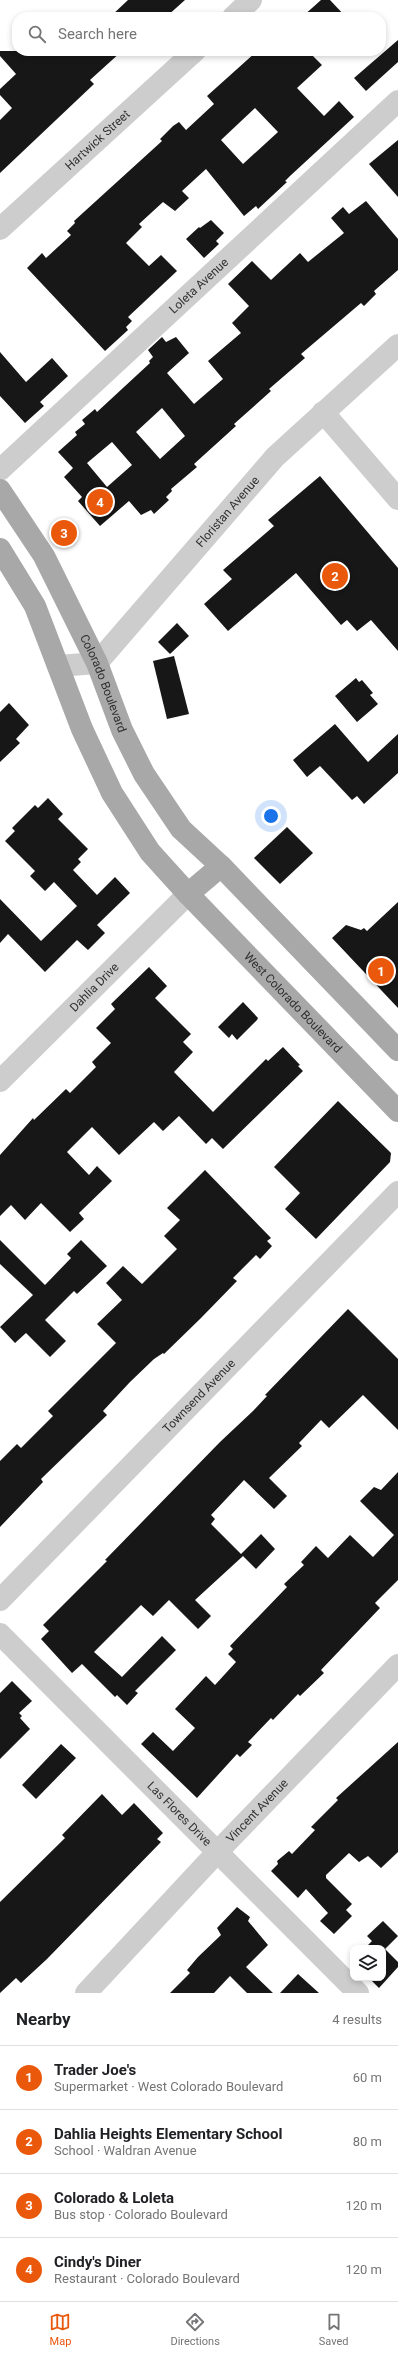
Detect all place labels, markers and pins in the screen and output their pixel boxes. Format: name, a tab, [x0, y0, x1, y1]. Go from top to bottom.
pin: 4	[87, 487, 113, 517]
pin: 3	[51, 518, 77, 548]
pin: 2	[322, 561, 348, 591]
pin: 1	[368, 956, 394, 986]

